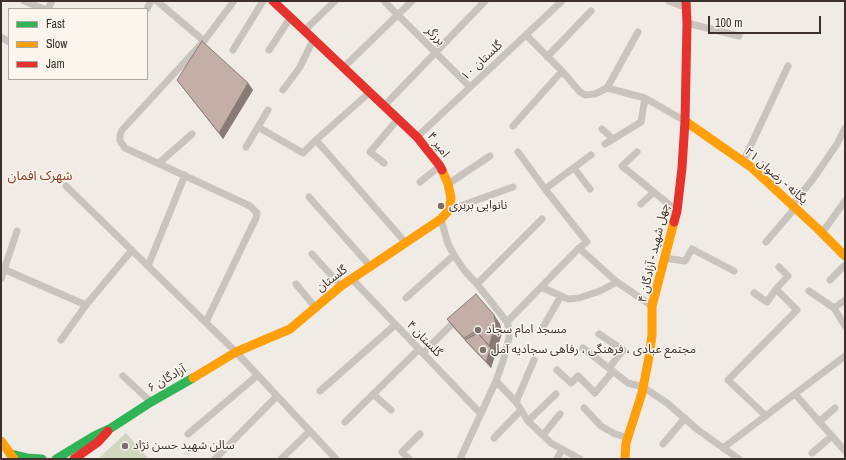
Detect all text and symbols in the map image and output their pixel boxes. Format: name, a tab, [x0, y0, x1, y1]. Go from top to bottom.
legend	[8, 8, 148, 80]
scale bar	[710, 8, 823, 34]
text: 100 m	[715, 15, 742, 31]
text: Fast	[46, 16, 65, 32]
street label: برزگر	[422, 23, 448, 49]
text: Slow	[46, 36, 67, 52]
street label: گلستان ۱۰	[458, 38, 506, 84]
text: Jam	[46, 56, 65, 72]
street label: امیر ۴	[424, 129, 452, 161]
street label: یگانه - رضوان ۲۱	[741, 145, 811, 207]
district label: شهرک افمان	[8, 169, 72, 185]
place label: نانوایی بربری	[449, 199, 507, 213]
marker: نانوایی بربری	[436, 201, 446, 211]
street label: چهل شهید - آزادگان ۴	[636, 202, 672, 304]
street label: گلستان	[314, 263, 350, 295]
street label: گلستان ۴	[403, 318, 445, 360]
place label: مسجد امام سجاد	[486, 323, 567, 337]
marker: مسجد امام سجاد	[473, 325, 483, 335]
place label: مجتمع عبادی ، فرهنگی ، رفاهی سجادیه آمل	[491, 343, 696, 357]
marker: مجتمع عبادی ، فرهنگی ، رفاهی سجادیه آمل	[478, 345, 488, 355]
street label: آزادگان ۶	[145, 362, 189, 396]
place label: سالن شهید حسن نژاد	[133, 439, 235, 453]
marker: سالن شهید حسن نژاد	[120, 441, 130, 451]

